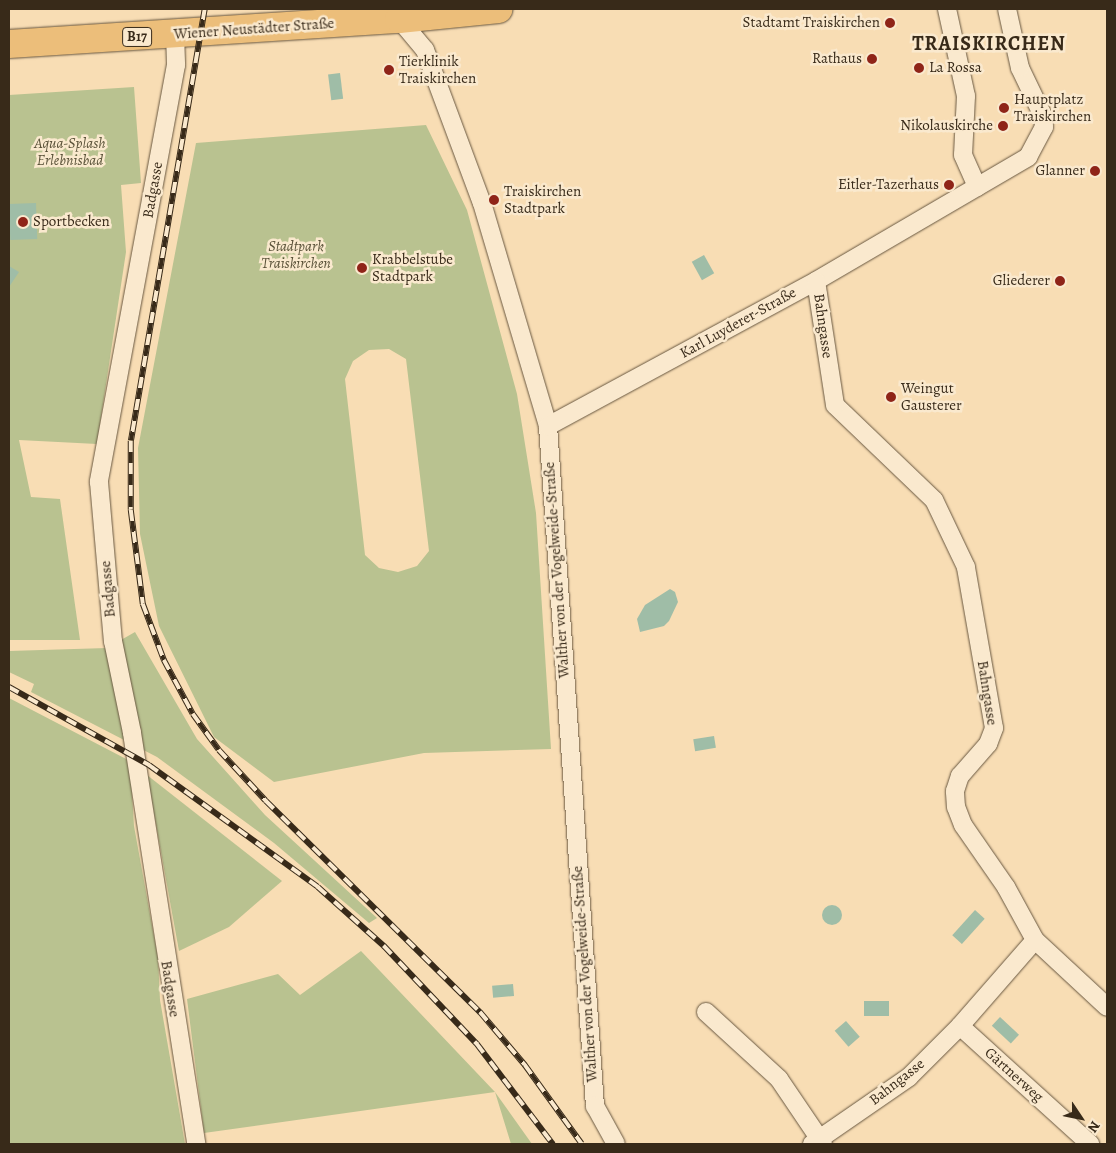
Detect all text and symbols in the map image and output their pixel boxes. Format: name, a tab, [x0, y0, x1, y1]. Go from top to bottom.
street label: Wiener Neustädter Straße	[173, 14, 335, 44]
place label: Stadtamt Traiskirchen	[743, 14, 880, 32]
marker: Stadtamt Traiskirchen	[884, 17, 896, 29]
road number: B17	[122, 26, 152, 48]
district label: TRAISKIRCHEN	[911, 31, 1067, 55]
place label: Rathaus	[812, 50, 862, 68]
place label: Tierklinik Traiskirchen	[399, 52, 476, 87]
marker: Rathaus	[866, 53, 878, 65]
place label: La Rossa	[929, 59, 982, 77]
marker: La Rossa	[913, 62, 925, 74]
marker: Tierklinik Traiskirchen	[383, 64, 395, 76]
place label: Hauptplatz Traiskirchen	[1014, 90, 1091, 125]
marker: Hauptplatz Traiskirchen	[998, 102, 1010, 114]
place label: Nikolauskirche	[900, 117, 993, 135]
marker: Nikolauskirche	[997, 120, 1009, 132]
park label: Aqua-Splash Erlebnisbad	[34, 134, 106, 169]
street label: Badgasse	[139, 160, 167, 220]
place label: Glanner	[1036, 162, 1085, 180]
marker: Glanner	[1089, 165, 1101, 177]
place label: Eitler-Tazerhaus	[838, 176, 939, 194]
marker: Eitler-Tazerhaus	[943, 179, 955, 191]
place label: Traiskirchen Stadtpark	[504, 182, 581, 217]
marker: Traiskirchen Stadtpark	[488, 194, 500, 206]
place label: Sportbecken	[33, 213, 110, 231]
marker: Sportbecken	[17, 216, 29, 228]
park label: Stadtpark Traiskirchen	[261, 237, 331, 272]
place label: Krabbelstube Stadtpark	[372, 250, 453, 285]
marker: Krabbelstube Stadtpark	[356, 262, 368, 274]
place label: Gliederer	[993, 272, 1050, 290]
marker: Gliederer	[1054, 275, 1066, 287]
street label: Karl Luyderer-Straße	[677, 284, 799, 362]
street label: Bahngasse	[810, 292, 836, 360]
place label: Weingut Gausterer	[901, 379, 962, 414]
marker: Weingut Gausterer	[885, 391, 897, 403]
street label: Walther von der Vogelweide-Straße	[540, 461, 574, 679]
street label: Badgasse	[97, 560, 119, 618]
street label: Bahngasse	[973, 659, 1001, 727]
street label: Walther von der Vogelweide-Straße	[568, 865, 602, 1083]
street label: Badgasse	[157, 959, 183, 1019]
street label: Gärtnerweg	[981, 1044, 1047, 1106]
street label: Bahngasse	[866, 1055, 928, 1109]
north arrow	[1056, 1093, 1106, 1143]
text: N	[1083, 1117, 1105, 1136]

